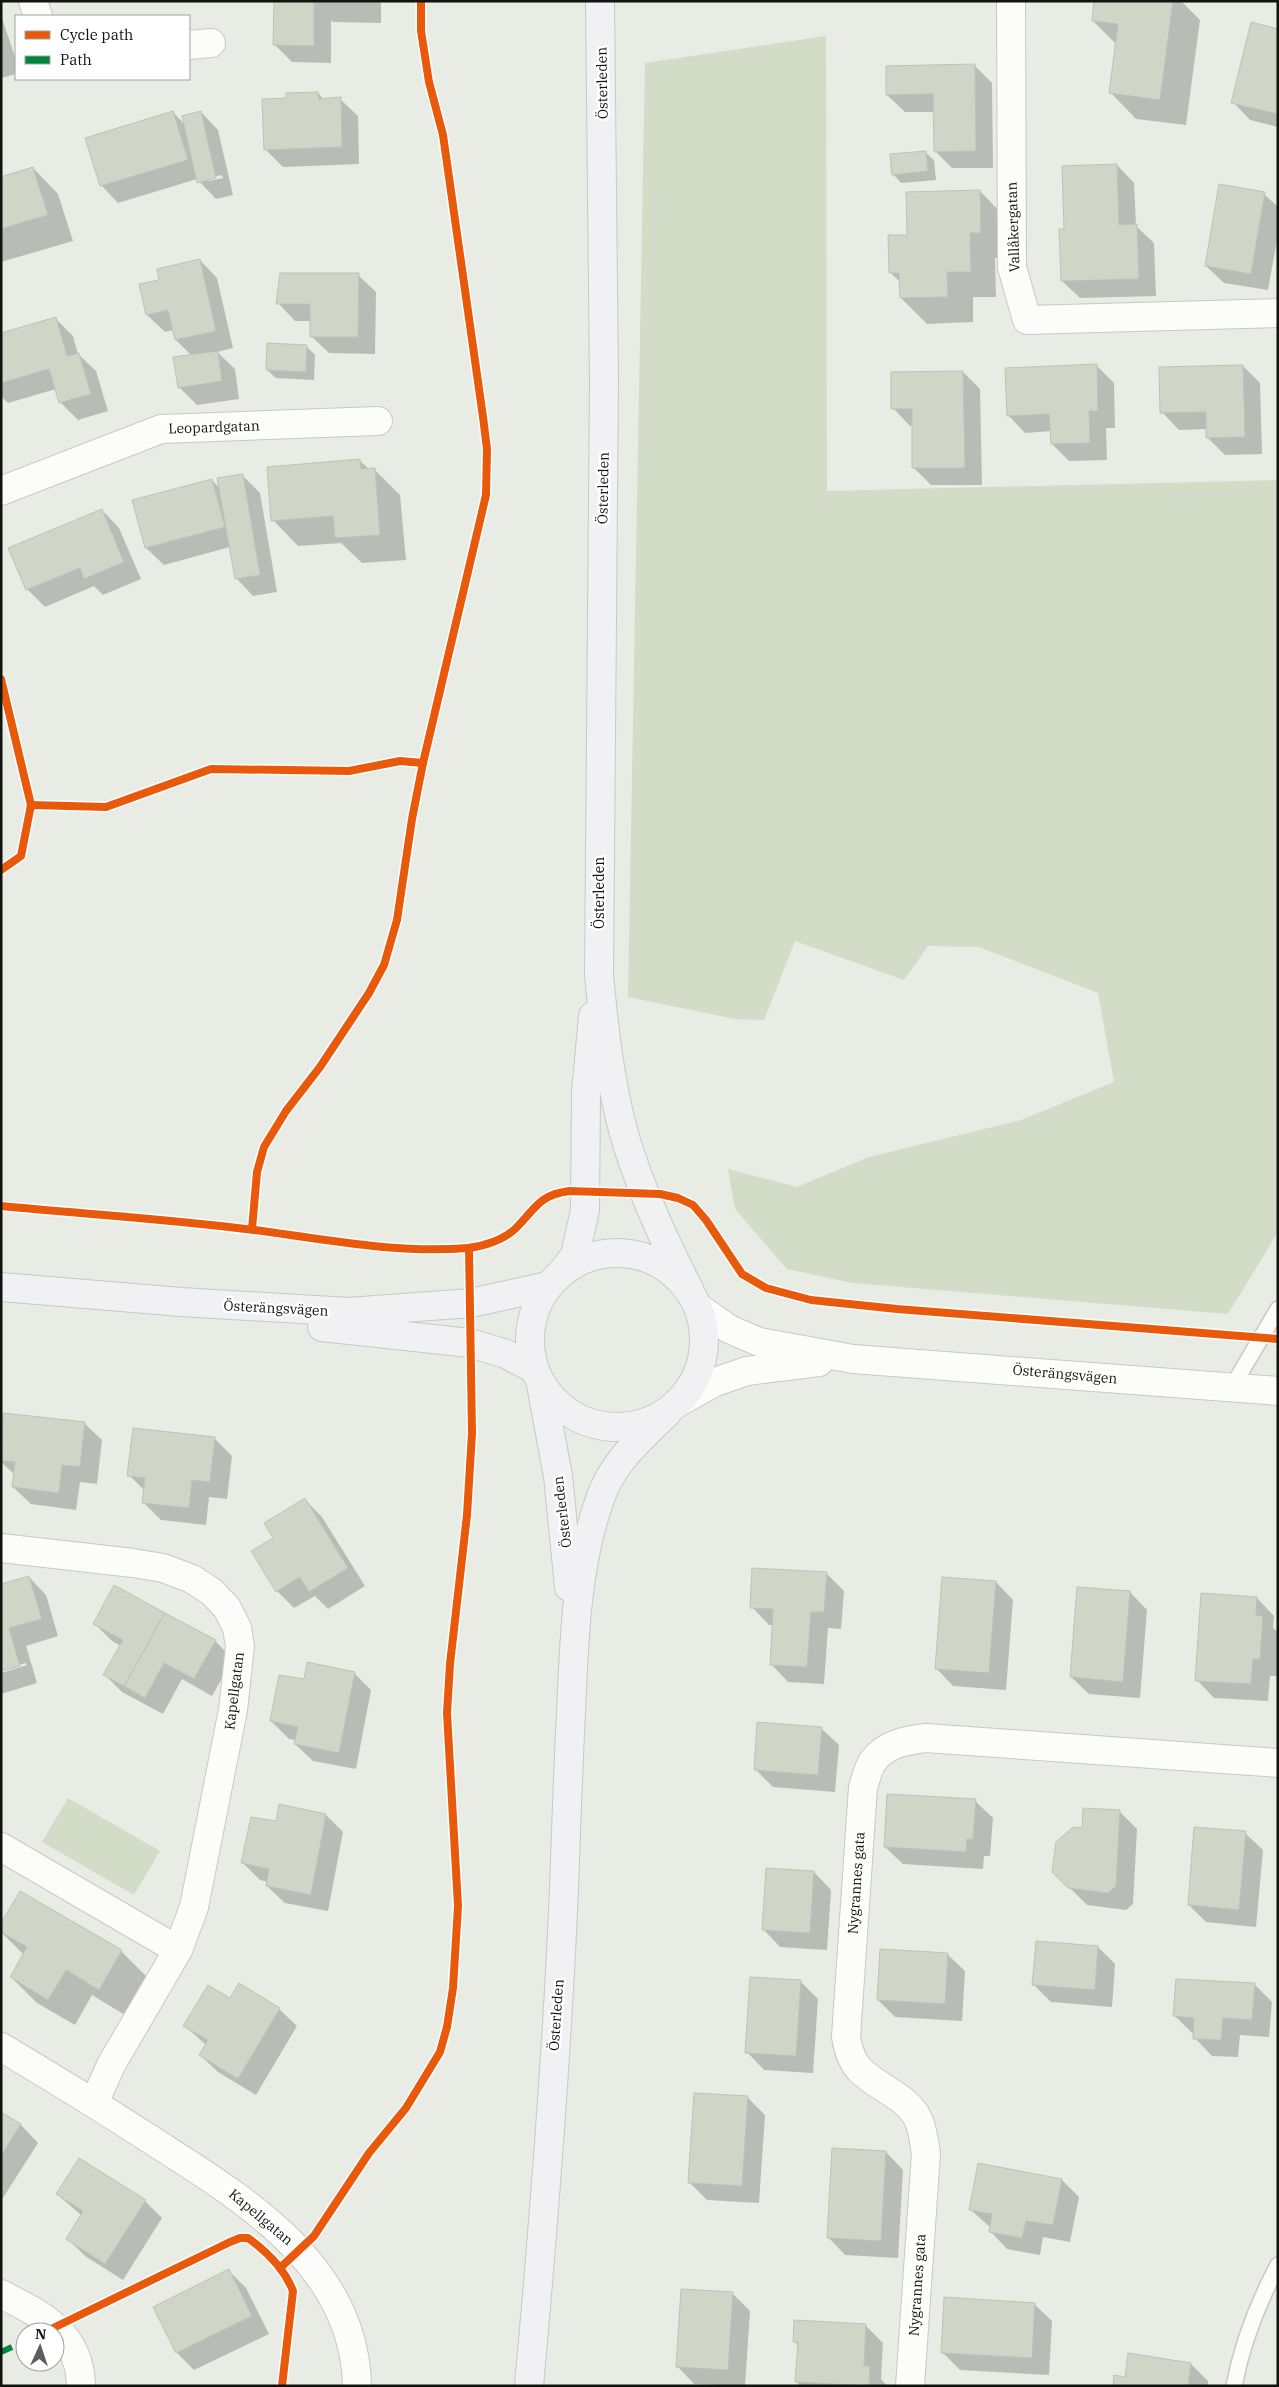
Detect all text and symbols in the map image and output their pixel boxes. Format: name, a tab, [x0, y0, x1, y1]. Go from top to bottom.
legend	[15, 15, 190, 80]
text: Cycle path	[60, 25, 133, 44]
street label: Österleden	[592, 47, 612, 119]
text: Path	[60, 50, 92, 69]
street label: Vallåkergatan	[1002, 181, 1024, 272]
street label: Leopardgatan	[168, 416, 260, 438]
street label: Österleden	[593, 452, 613, 524]
street label: Österleden	[590, 857, 608, 929]
street label: Österängsvägen	[223, 1296, 329, 1320]
street label: Österängsvägen	[1012, 1360, 1118, 1388]
street label: Österleden	[549, 1475, 575, 1549]
street label: Kapellgatan	[220, 1651, 248, 1731]
street label: Nygrannes gata	[843, 1831, 869, 1935]
street label: Österleden	[545, 1978, 568, 2052]
street label: Kapellgatan	[225, 2185, 297, 2249]
street label: Nygrannes gata	[904, 2233, 930, 2337]
north arrow	[15, 2322, 65, 2372]
text: N	[35, 2325, 47, 2343]

